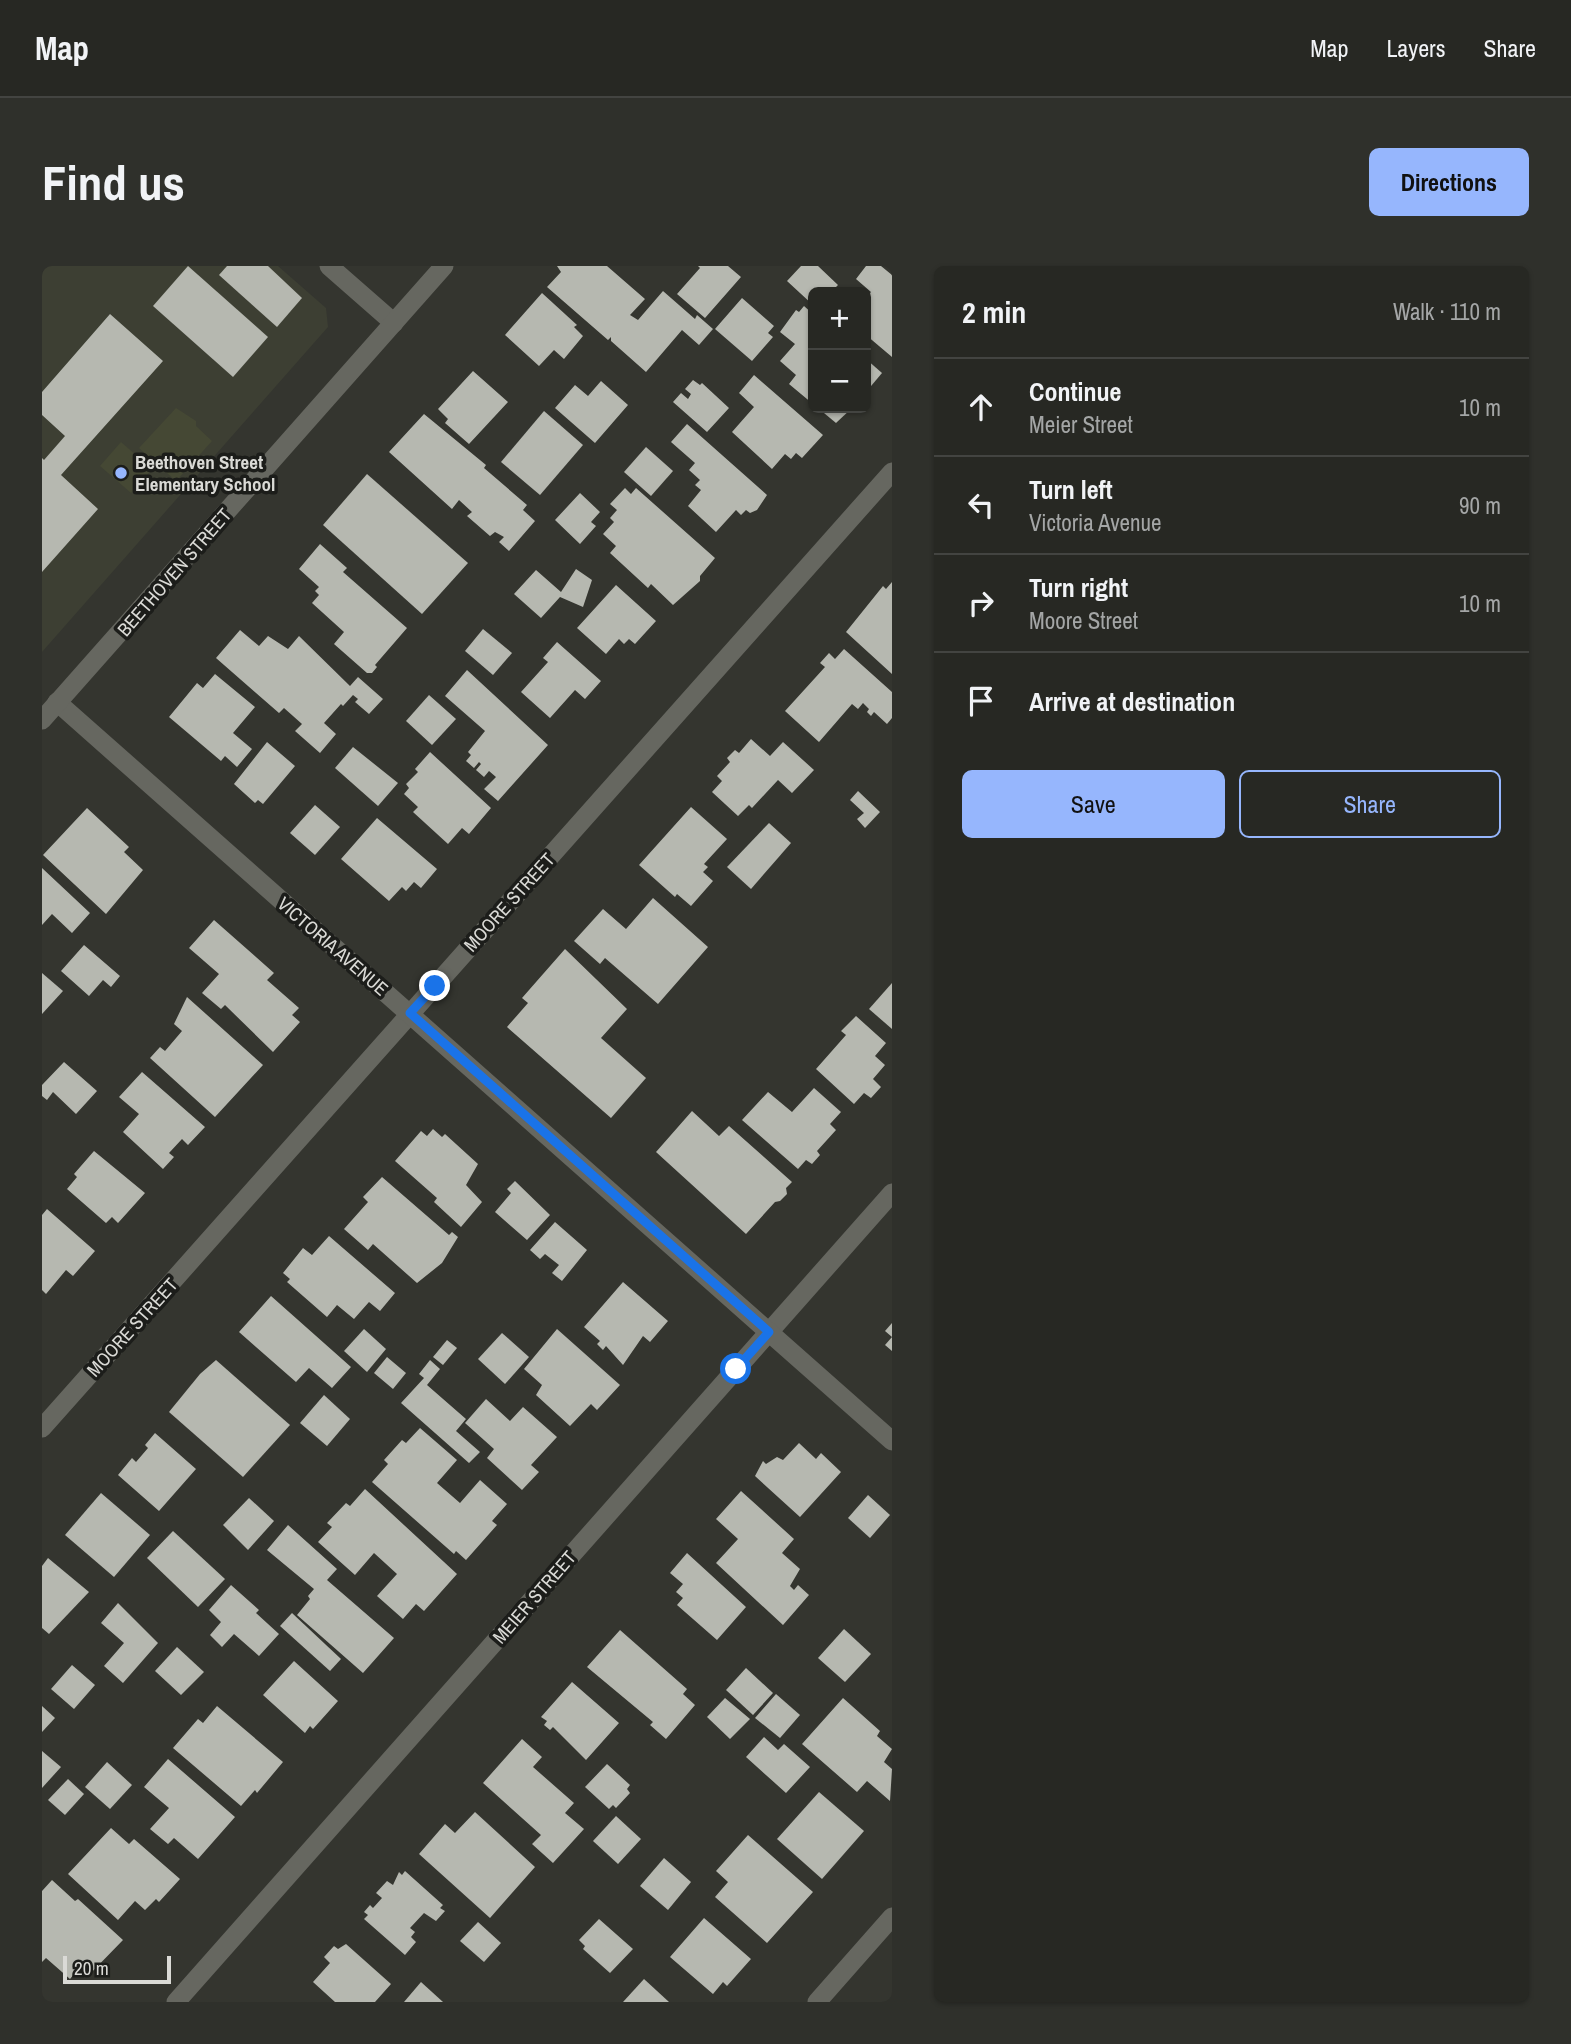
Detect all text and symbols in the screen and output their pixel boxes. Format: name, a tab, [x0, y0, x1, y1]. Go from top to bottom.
text: Map	[35, 26, 89, 70]
text: Map	[1310, 32, 1348, 64]
text: Layers	[1386, 32, 1445, 64]
text: Share	[1483, 32, 1536, 64]
button: Directions	[1369, 148, 1529, 216]
text: Find us	[42, 149, 185, 215]
map controls	[808, 287, 871, 413]
button: +	[808, 287, 871, 350]
text: 2 min	[962, 292, 1026, 332]
text: Walk · 110 m	[1393, 296, 1501, 327]
button: −	[808, 350, 871, 413]
text: Continue	[1029, 374, 1121, 409]
icon: ahead	[962, 388, 1000, 426]
text: 10 m	[1459, 392, 1501, 423]
text: Meier Street	[1029, 409, 1133, 440]
place label: Beethoven Street Elementary School	[135, 449, 275, 497]
marker: Beethoven Street Elementary School	[113, 465, 129, 481]
text: Turn left	[1029, 472, 1113, 507]
icon: left	[962, 486, 1000, 524]
text: 90 m	[1459, 490, 1501, 521]
street label: BEETHOVEN STREET	[111, 502, 237, 642]
text: Victoria Avenue	[1029, 507, 1162, 538]
text: Turn right	[1029, 570, 1128, 605]
icon: right	[962, 584, 1000, 622]
text: 10 m	[1459, 588, 1501, 619]
text: Moore Street	[1029, 605, 1138, 636]
icon: arrive	[962, 682, 1000, 720]
text: Arrive at destination	[1029, 684, 1235, 719]
button: Save	[962, 770, 1225, 838]
button: Share	[1239, 770, 1501, 838]
street label: MOORE STREET	[458, 847, 561, 957]
street label: VICTORIA AVENUE	[272, 891, 394, 1001]
route end	[419, 970, 450, 1001]
street label: MOORE STREET	[81, 1272, 184, 1382]
route start	[720, 1353, 751, 1384]
street label: MEIER STREET	[486, 1545, 582, 1649]
scale bar	[63, 1953, 172, 1985]
text: 20 m	[74, 1955, 109, 1981]

